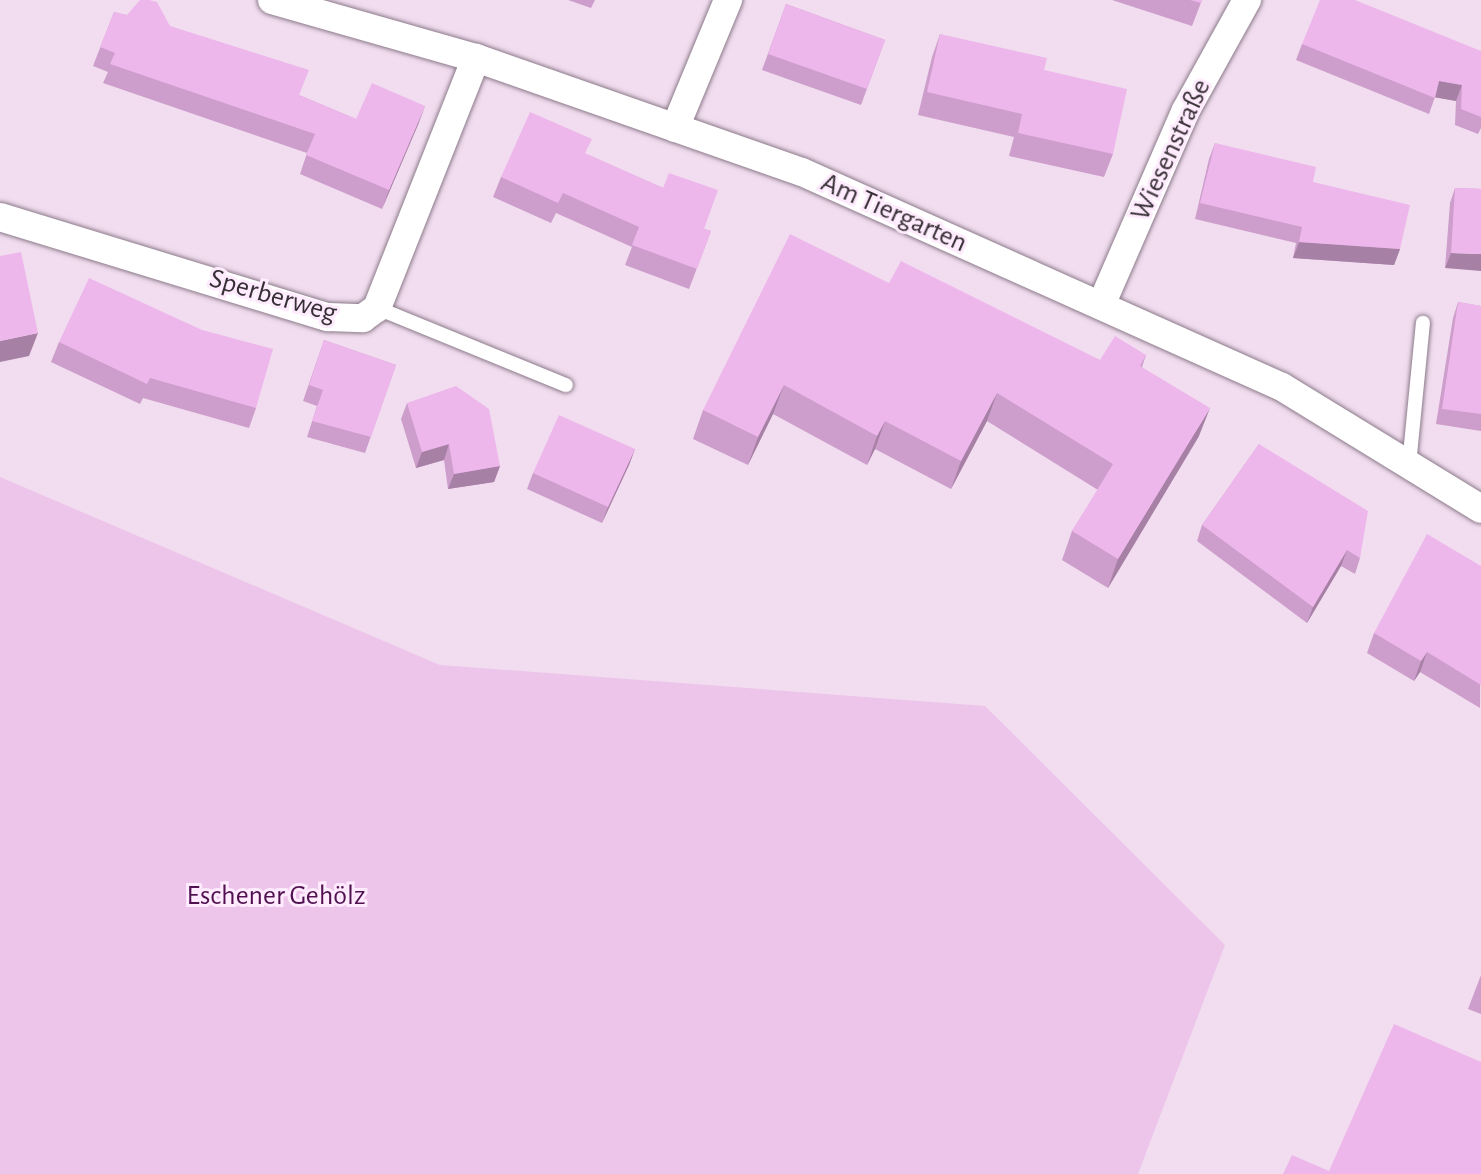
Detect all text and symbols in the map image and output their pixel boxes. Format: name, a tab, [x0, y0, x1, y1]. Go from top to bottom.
street label: Wiesenstraße	[1124, 74, 1218, 226]
street label: Am Tiergarten	[816, 166, 972, 260]
street label: Sperberweg	[205, 262, 341, 330]
park label: Eschener Gehölz	[186, 879, 366, 913]

